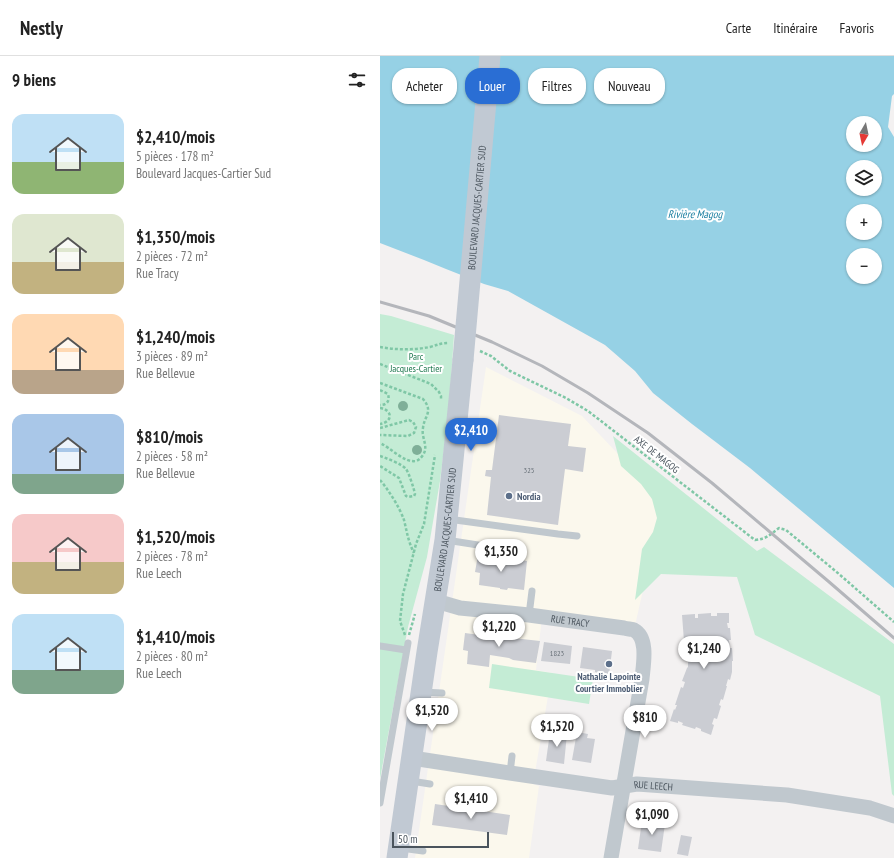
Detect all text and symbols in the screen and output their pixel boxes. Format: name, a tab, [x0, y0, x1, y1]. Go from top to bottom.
text: Nestly	[20, 16, 63, 40]
text: Carte	[726, 19, 751, 37]
text: Itinéraire	[773, 19, 818, 37]
text: Favoris	[840, 19, 874, 37]
chip: Acheter	[392, 68, 457, 104]
chip: Louer	[465, 68, 520, 104]
chip: Filtres	[528, 68, 586, 104]
chip: Nouveau	[594, 68, 665, 104]
text: 9 biens	[12, 69, 56, 91]
icon: filters	[346, 69, 368, 91]
north arrow	[846, 116, 882, 152]
map controls	[846, 116, 882, 284]
text: $2,410/mois	[136, 126, 215, 148]
icon: home	[44, 130, 92, 178]
street label: BOULEVARD JACQUES-CARTIER SUD	[465, 145, 489, 270]
text: 5 pièces · 178 m²	[136, 148, 214, 165]
button: layers	[846, 160, 882, 196]
text: Boulevard Jacques-Cartier Sud	[136, 165, 271, 182]
button: +	[846, 204, 882, 240]
water label: Rivière Magog	[668, 207, 723, 221]
text: $1,350/mois	[136, 226, 215, 248]
icon: home	[44, 230, 92, 278]
text: 2 pièces · 72 m²	[136, 248, 208, 265]
button: −	[846, 248, 882, 284]
text: Rue Tracy	[136, 265, 179, 282]
text: $1,240/mois	[136, 326, 215, 348]
icon: home	[44, 330, 92, 378]
text: 3 pièces · 89 m²	[136, 348, 208, 365]
park label: Parc Jacques-Cartier	[389, 350, 442, 375]
text: Rue Bellevue	[136, 365, 195, 382]
pin: $2,410	[438, 418, 504, 452]
text: $2,410	[454, 422, 488, 439]
text: $810/mois	[136, 426, 203, 448]
icon: home	[44, 430, 92, 478]
street label: AXE DE MAGOG	[632, 433, 682, 476]
text: 2 pièces · 58 m²	[136, 448, 208, 465]
text: Rue Bellevue	[136, 465, 195, 482]
house number: 325	[524, 465, 534, 475]
street label: BOULEVARD JACQUES-CARTIER SUD	[431, 467, 459, 592]
place label: Nordia	[517, 490, 541, 503]
marker: Nordia	[504, 491, 514, 501]
text: $1,520/mois	[136, 526, 215, 548]
icon: home	[44, 530, 92, 578]
pin: $1,350	[468, 539, 534, 573]
text: $1,350	[484, 543, 518, 560]
text: 2 pièces · 78 m²	[136, 548, 208, 565]
text: Rue Leech	[136, 565, 182, 582]
street label: RUE TRACY	[550, 612, 591, 630]
pin: $1,220	[466, 614, 532, 648]
text: $1,220	[482, 618, 516, 635]
text: $1,410/mois	[136, 626, 215, 648]
icon: home	[44, 630, 92, 678]
pin: $1,240	[671, 636, 737, 670]
text: $1,240	[687, 640, 721, 657]
text: 2 pièces · 80 m²	[136, 648, 208, 665]
house number: 1823	[550, 648, 565, 658]
marker: Nathalie Lapointe Courtier Immoblier	[604, 659, 614, 669]
text: Rue Leech	[136, 665, 182, 682]
place label: Nathalie Lapointe Courtier Immoblier	[575, 670, 643, 695]
pin: $1,520	[399, 698, 465, 732]
text: $1,520	[415, 702, 449, 719]
pin: $810	[621, 705, 669, 739]
text: $810	[633, 709, 657, 726]
pin: $1,520	[524, 714, 590, 748]
text: $1,520	[540, 718, 574, 735]
street label: RUE LEECH	[633, 778, 673, 794]
pin: $1,410	[438, 786, 504, 820]
text: $1,410	[454, 790, 488, 807]
pin: $1,090	[619, 802, 685, 836]
text: $1,090	[635, 806, 669, 823]
scale bar	[392, 830, 489, 849]
text: 50 m	[398, 832, 417, 846]

